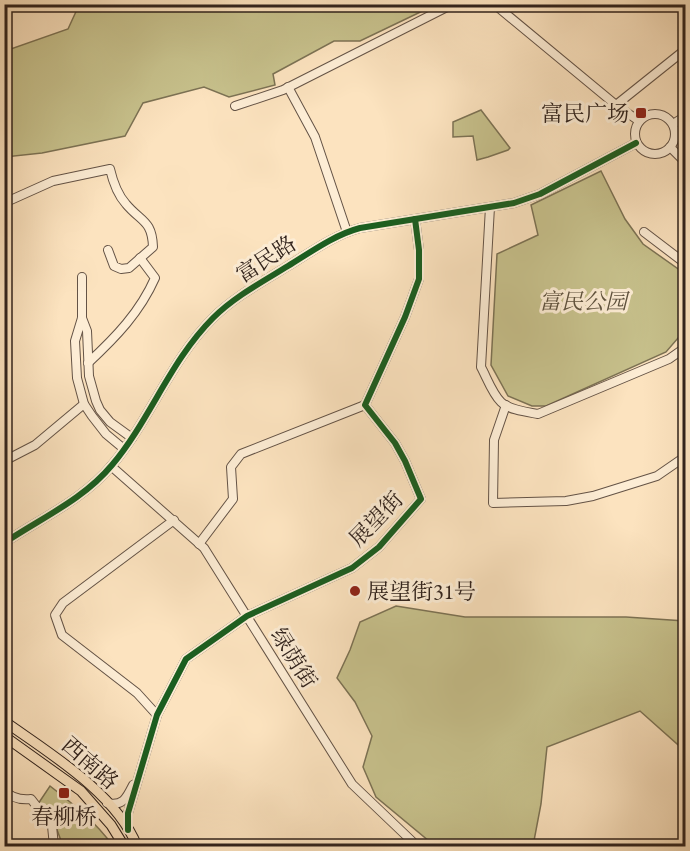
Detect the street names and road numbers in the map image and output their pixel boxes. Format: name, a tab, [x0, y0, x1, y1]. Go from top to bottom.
street label: 富民路	[230, 229, 302, 289]
street label: 展望街	[343, 485, 409, 553]
street label: 绿荫街	[264, 622, 324, 694]
street label: 西南路	[56, 730, 124, 796]

